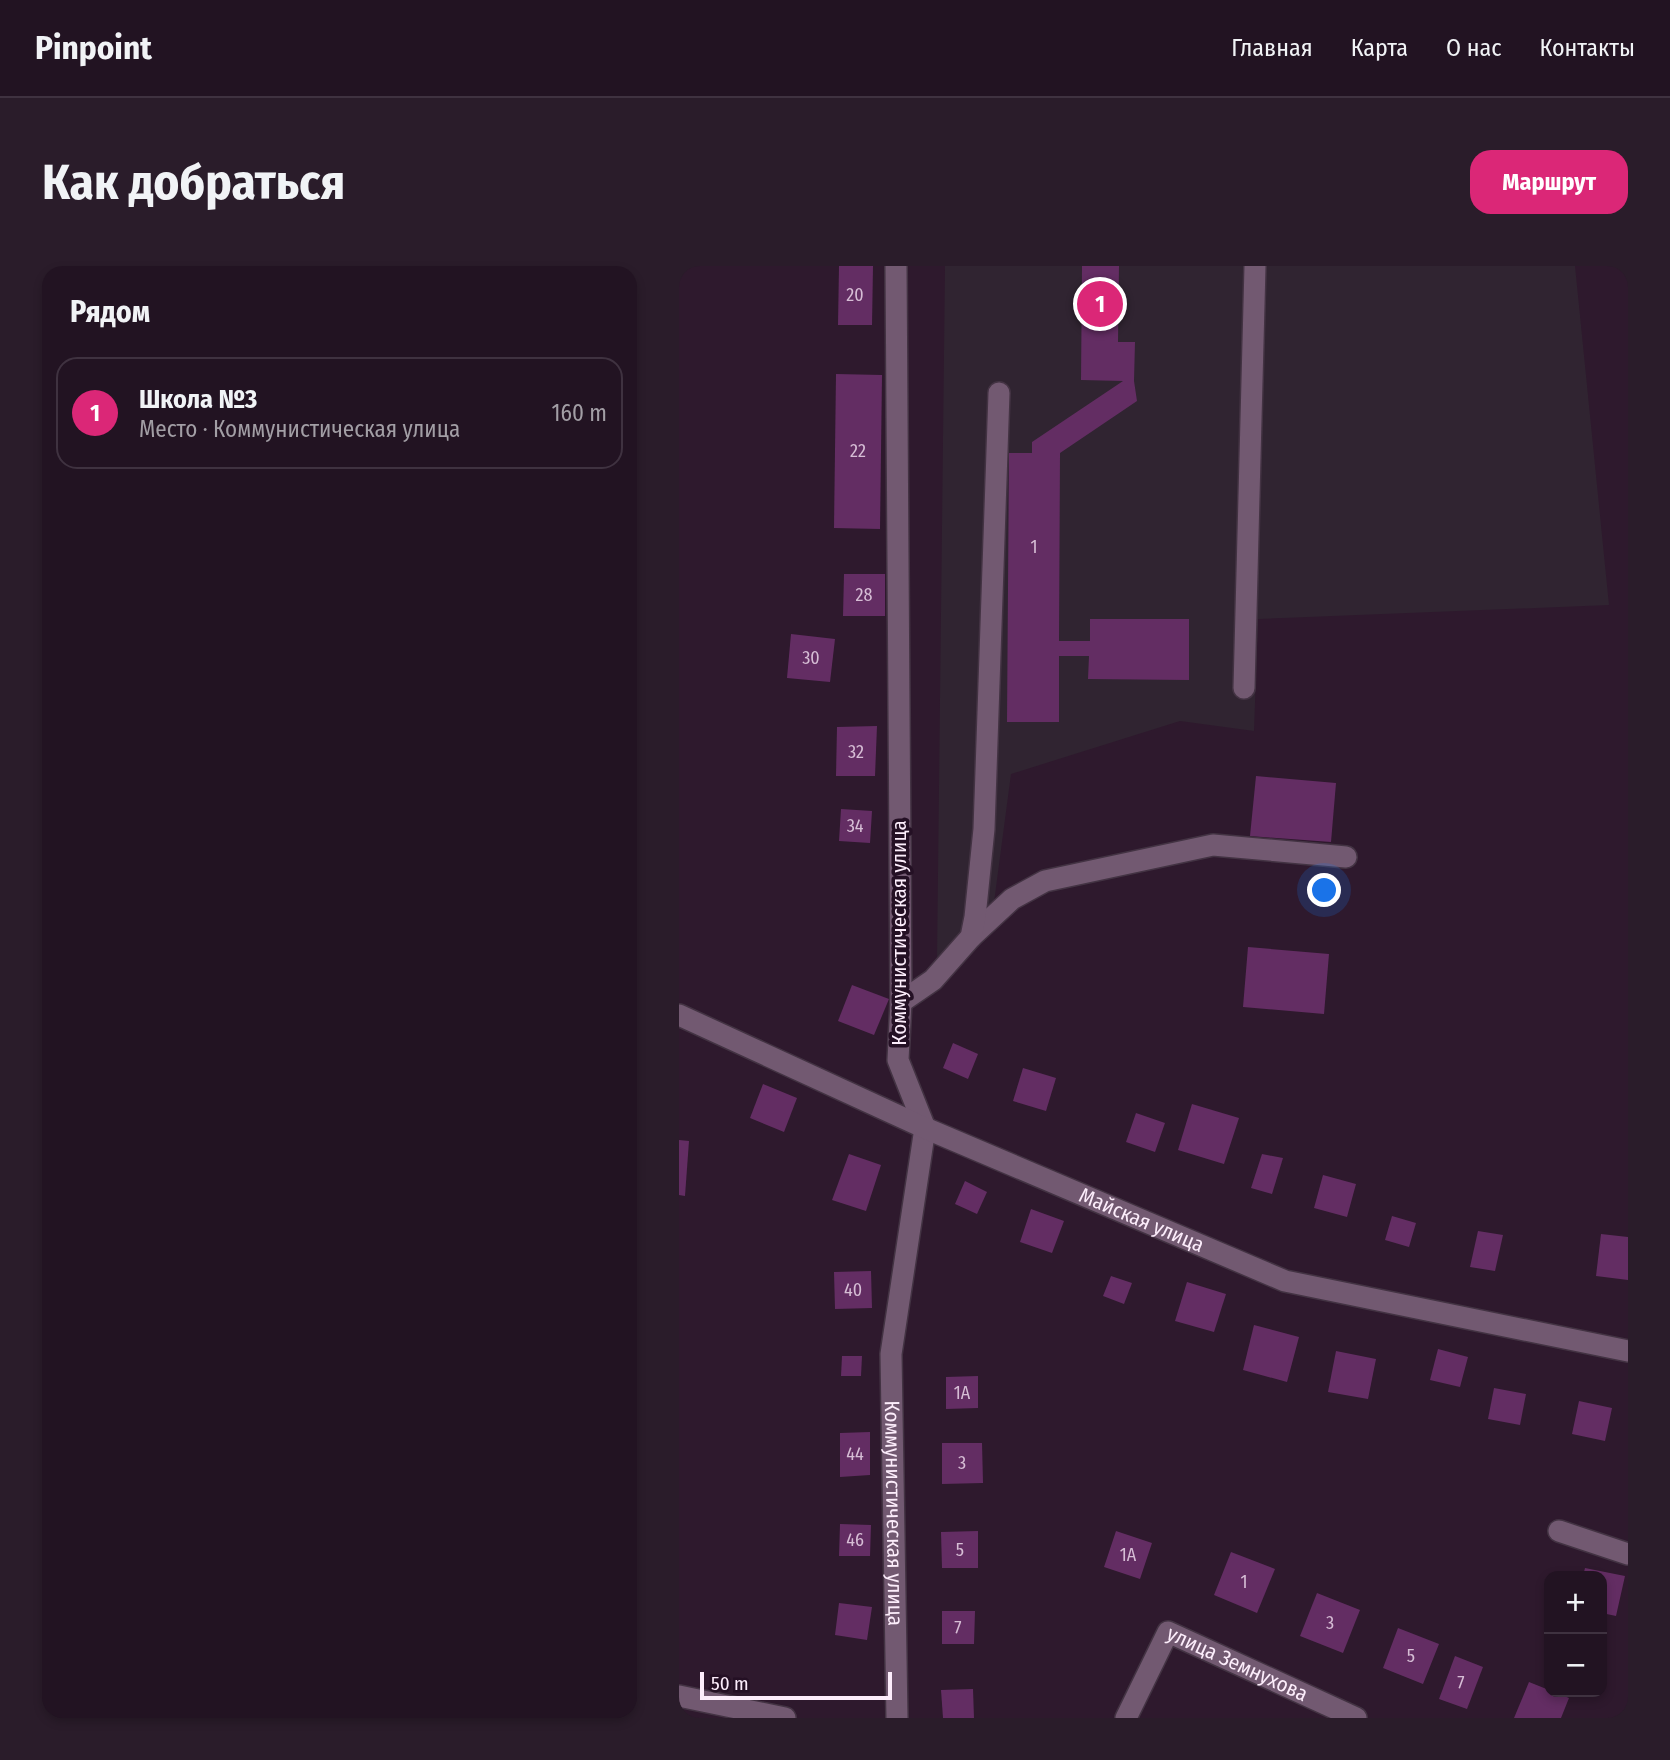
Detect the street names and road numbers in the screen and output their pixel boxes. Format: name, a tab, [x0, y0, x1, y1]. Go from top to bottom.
street label: Коммунистическая улица	[886, 820, 912, 1046]
street label: Майская улица	[1075, 1182, 1208, 1258]
street label: Коммунистическая улица	[879, 1400, 908, 1626]
street label: улица Земнухова	[1163, 1620, 1312, 1707]

